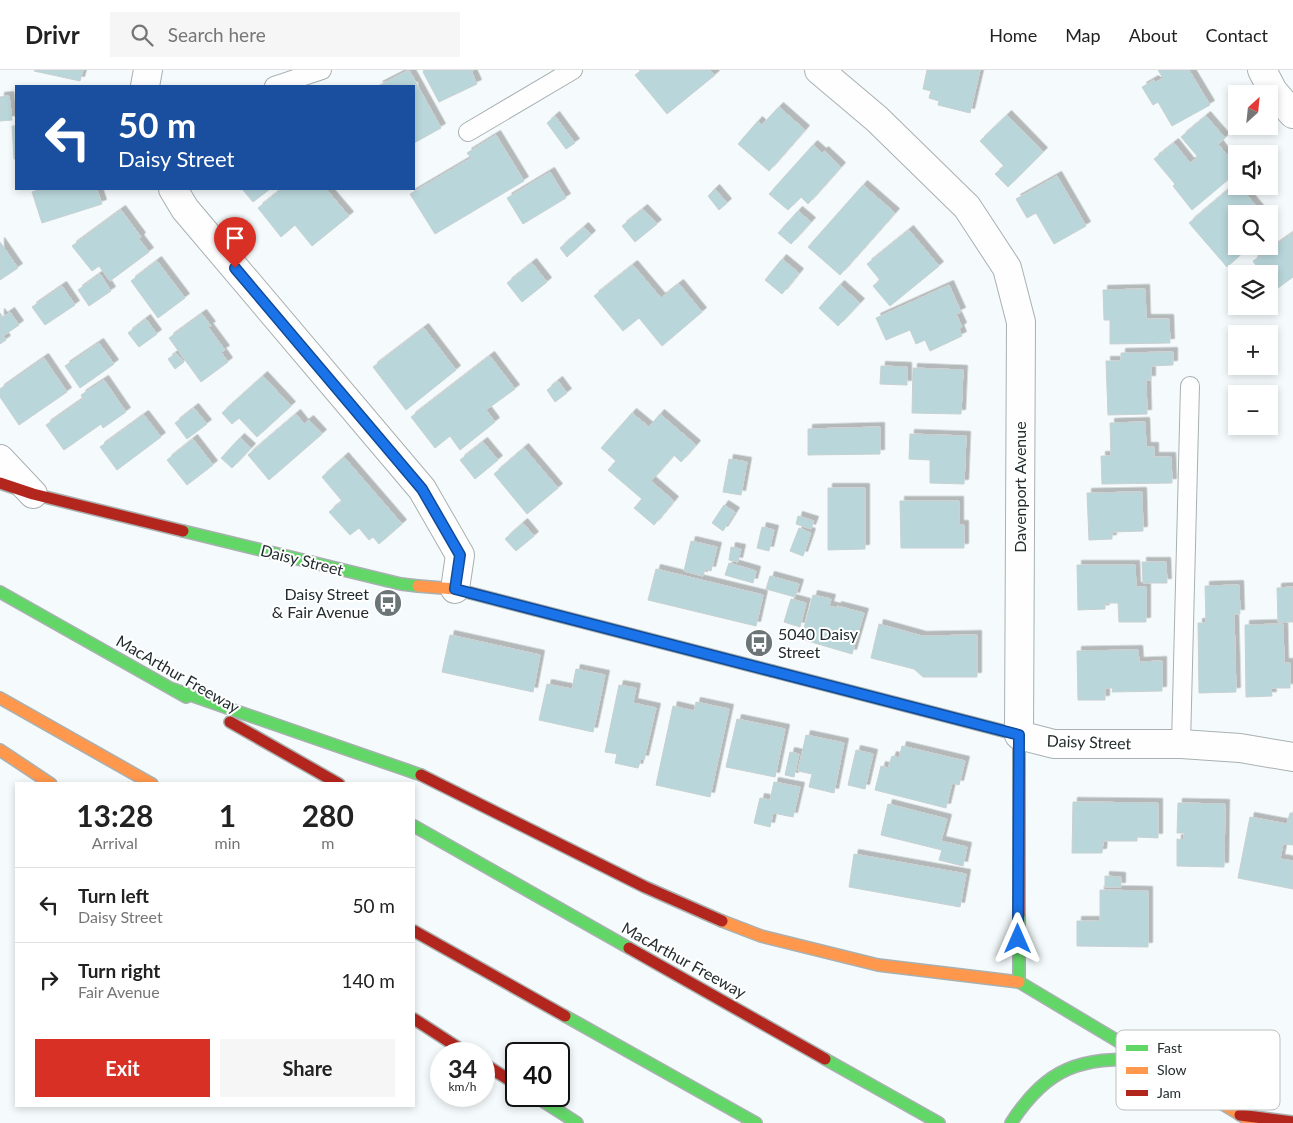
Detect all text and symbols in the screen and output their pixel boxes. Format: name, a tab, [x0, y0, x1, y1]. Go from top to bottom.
search box	[110, 12, 460, 57]
text: Drivr	[25, 20, 80, 49]
icon: search	[128, 21, 156, 49]
text: Search here	[168, 23, 266, 46]
text: Home	[989, 24, 1037, 46]
text: Map	[1065, 24, 1101, 46]
text: About	[1129, 24, 1178, 46]
text: Contact	[1206, 24, 1268, 46]
north arrow	[1228, 85, 1278, 135]
map controls	[1228, 85, 1278, 435]
text: 50 m	[118, 103, 196, 145]
icon: left	[35, 105, 100, 170]
text: Daisy Street	[118, 145, 234, 172]
button: sound	[1228, 145, 1278, 195]
button: search	[1228, 205, 1278, 255]
pin	[214, 217, 256, 268]
icon: arrive	[221, 224, 249, 252]
button: layers	[1228, 265, 1278, 315]
button: +	[1228, 325, 1278, 375]
button: −	[1228, 385, 1278, 435]
street label: Davenport Avenue	[1010, 421, 1029, 553]
street label: Daisy Street	[259, 540, 346, 579]
place label: Daisy Street & Fair Avenue	[272, 584, 369, 621]
bus stop icon: Daisy Street & Fair Avenue	[373, 588, 403, 618]
place label: 5040 Daisy Street	[778, 624, 859, 661]
bus stop icon: 5040 Daisy Street	[744, 628, 774, 658]
street label: MacArthur Freeway	[113, 631, 244, 717]
street label: Daisy Street	[1046, 731, 1132, 752]
text: 13:28	[76, 797, 153, 833]
text: 1	[219, 797, 236, 833]
text: 280	[302, 797, 354, 833]
text: Arrival	[92, 833, 138, 852]
text: min	[215, 833, 241, 852]
text: m	[321, 833, 334, 852]
text: Turn left	[78, 884, 149, 907]
icon: left	[35, 891, 63, 919]
text: 50 m	[352, 894, 395, 917]
text: Daisy Street	[78, 907, 163, 926]
position arrow	[991, 912, 1043, 964]
street label: MacArthur Freeway	[619, 918, 750, 1002]
text: Turn right	[78, 959, 160, 982]
icon: right	[35, 966, 63, 994]
text: 140 m	[341, 969, 395, 992]
text: Fair Avenue	[78, 982, 160, 1001]
legend	[1116, 1030, 1280, 1110]
button: Exit	[35, 1039, 210, 1097]
button: Share	[220, 1039, 395, 1097]
text: Fast	[1157, 1039, 1182, 1056]
speed limit sign: 40	[505, 1042, 570, 1107]
text: 34	[448, 1053, 477, 1083]
text: Slow	[1157, 1061, 1187, 1078]
text: km/h	[448, 1079, 477, 1094]
text: Jam	[1157, 1084, 1181, 1101]

